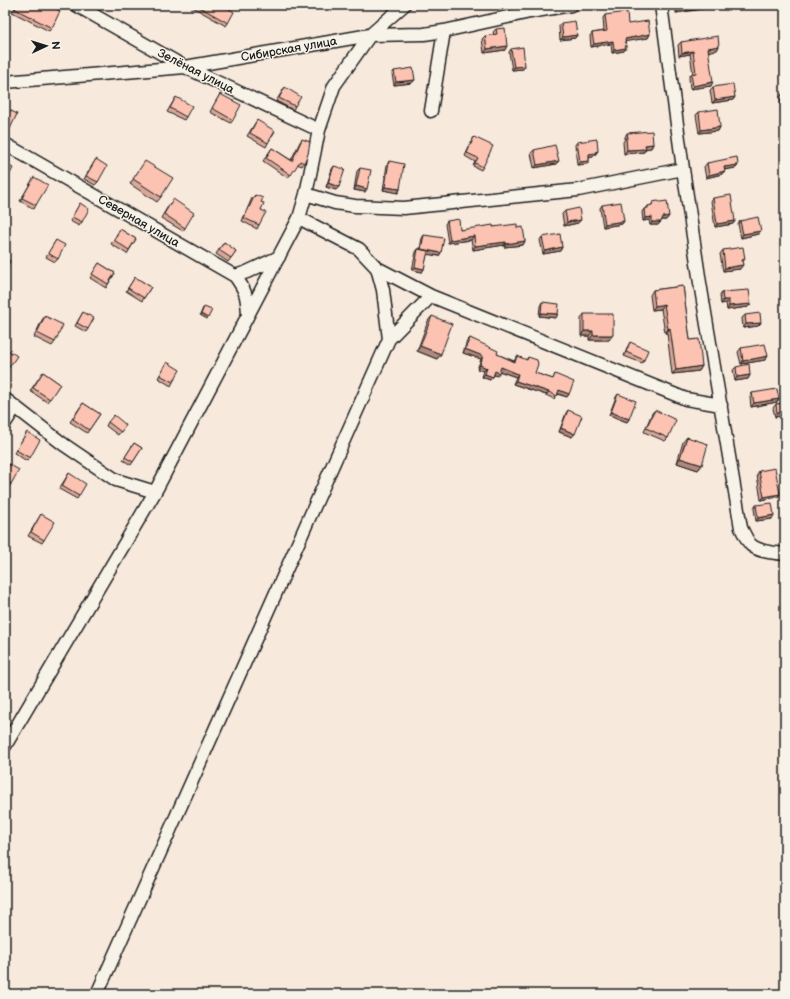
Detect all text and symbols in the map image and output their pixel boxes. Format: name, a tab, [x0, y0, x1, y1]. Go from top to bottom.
north arrow	[26, 26, 66, 66]
street label: Сибирская улица	[240, 34, 338, 65]
text: N	[49, 41, 62, 50]
street label: Зелёная улица	[155, 46, 237, 97]
street label: Северная улица	[95, 192, 182, 251]

